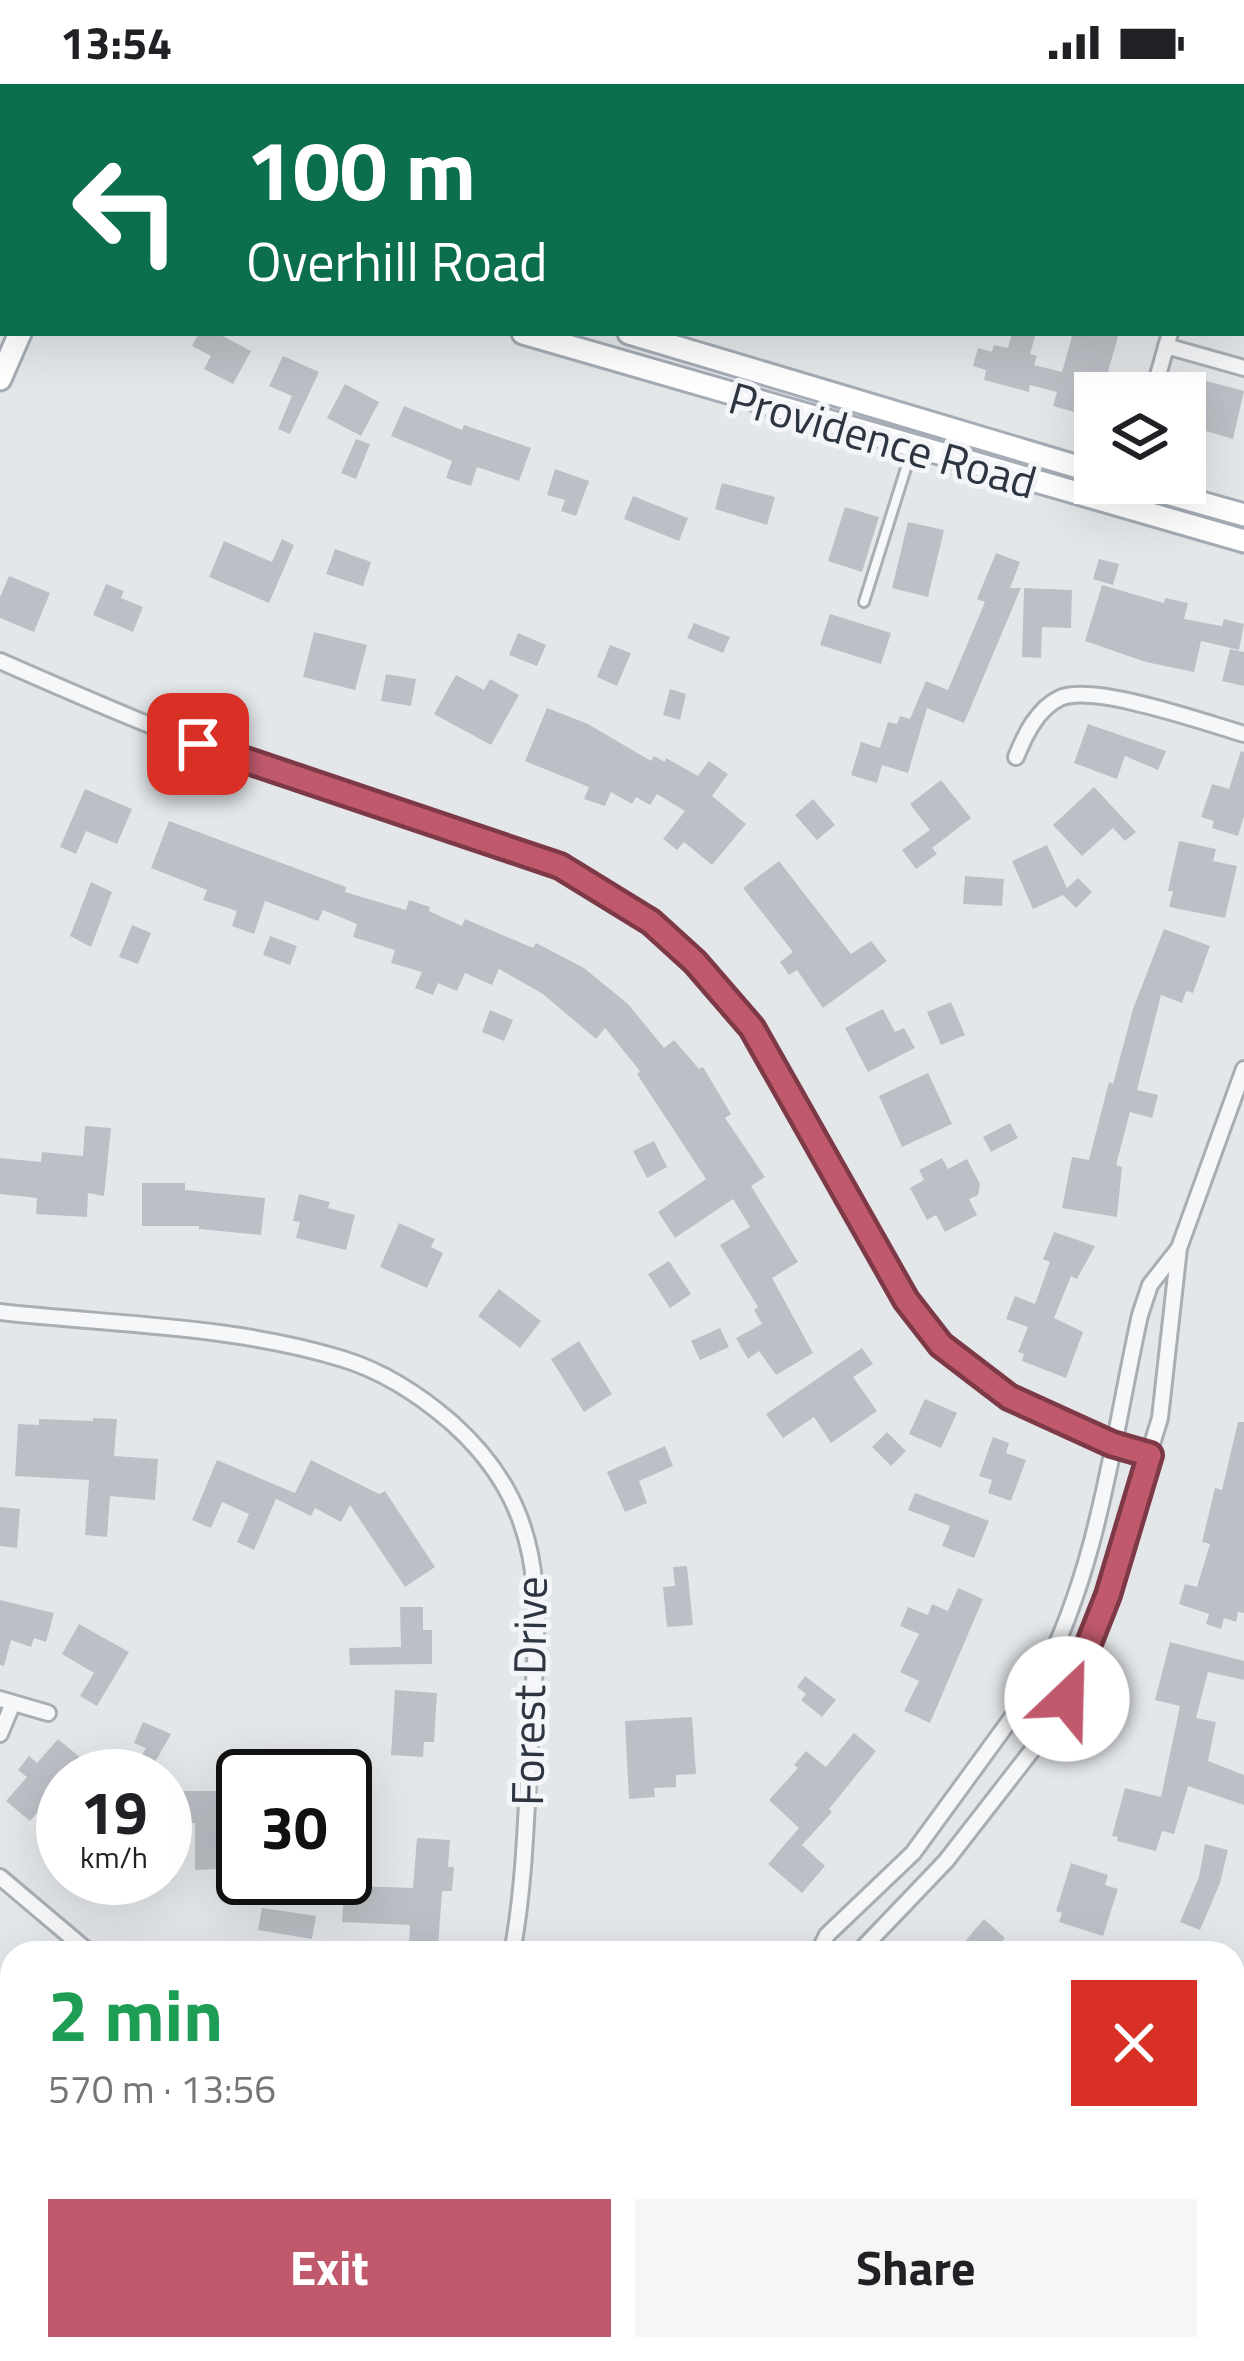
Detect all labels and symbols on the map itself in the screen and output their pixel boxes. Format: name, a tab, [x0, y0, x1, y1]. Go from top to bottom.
street label: Providence Road	[721, 363, 1045, 515]
pin	[147, 693, 249, 795]
street label: Forest Drive	[492, 1576, 564, 1806]
position arrow	[1004, 1636, 1130, 1762]
speed limit sign: 30	[216, 1749, 372, 1905]

